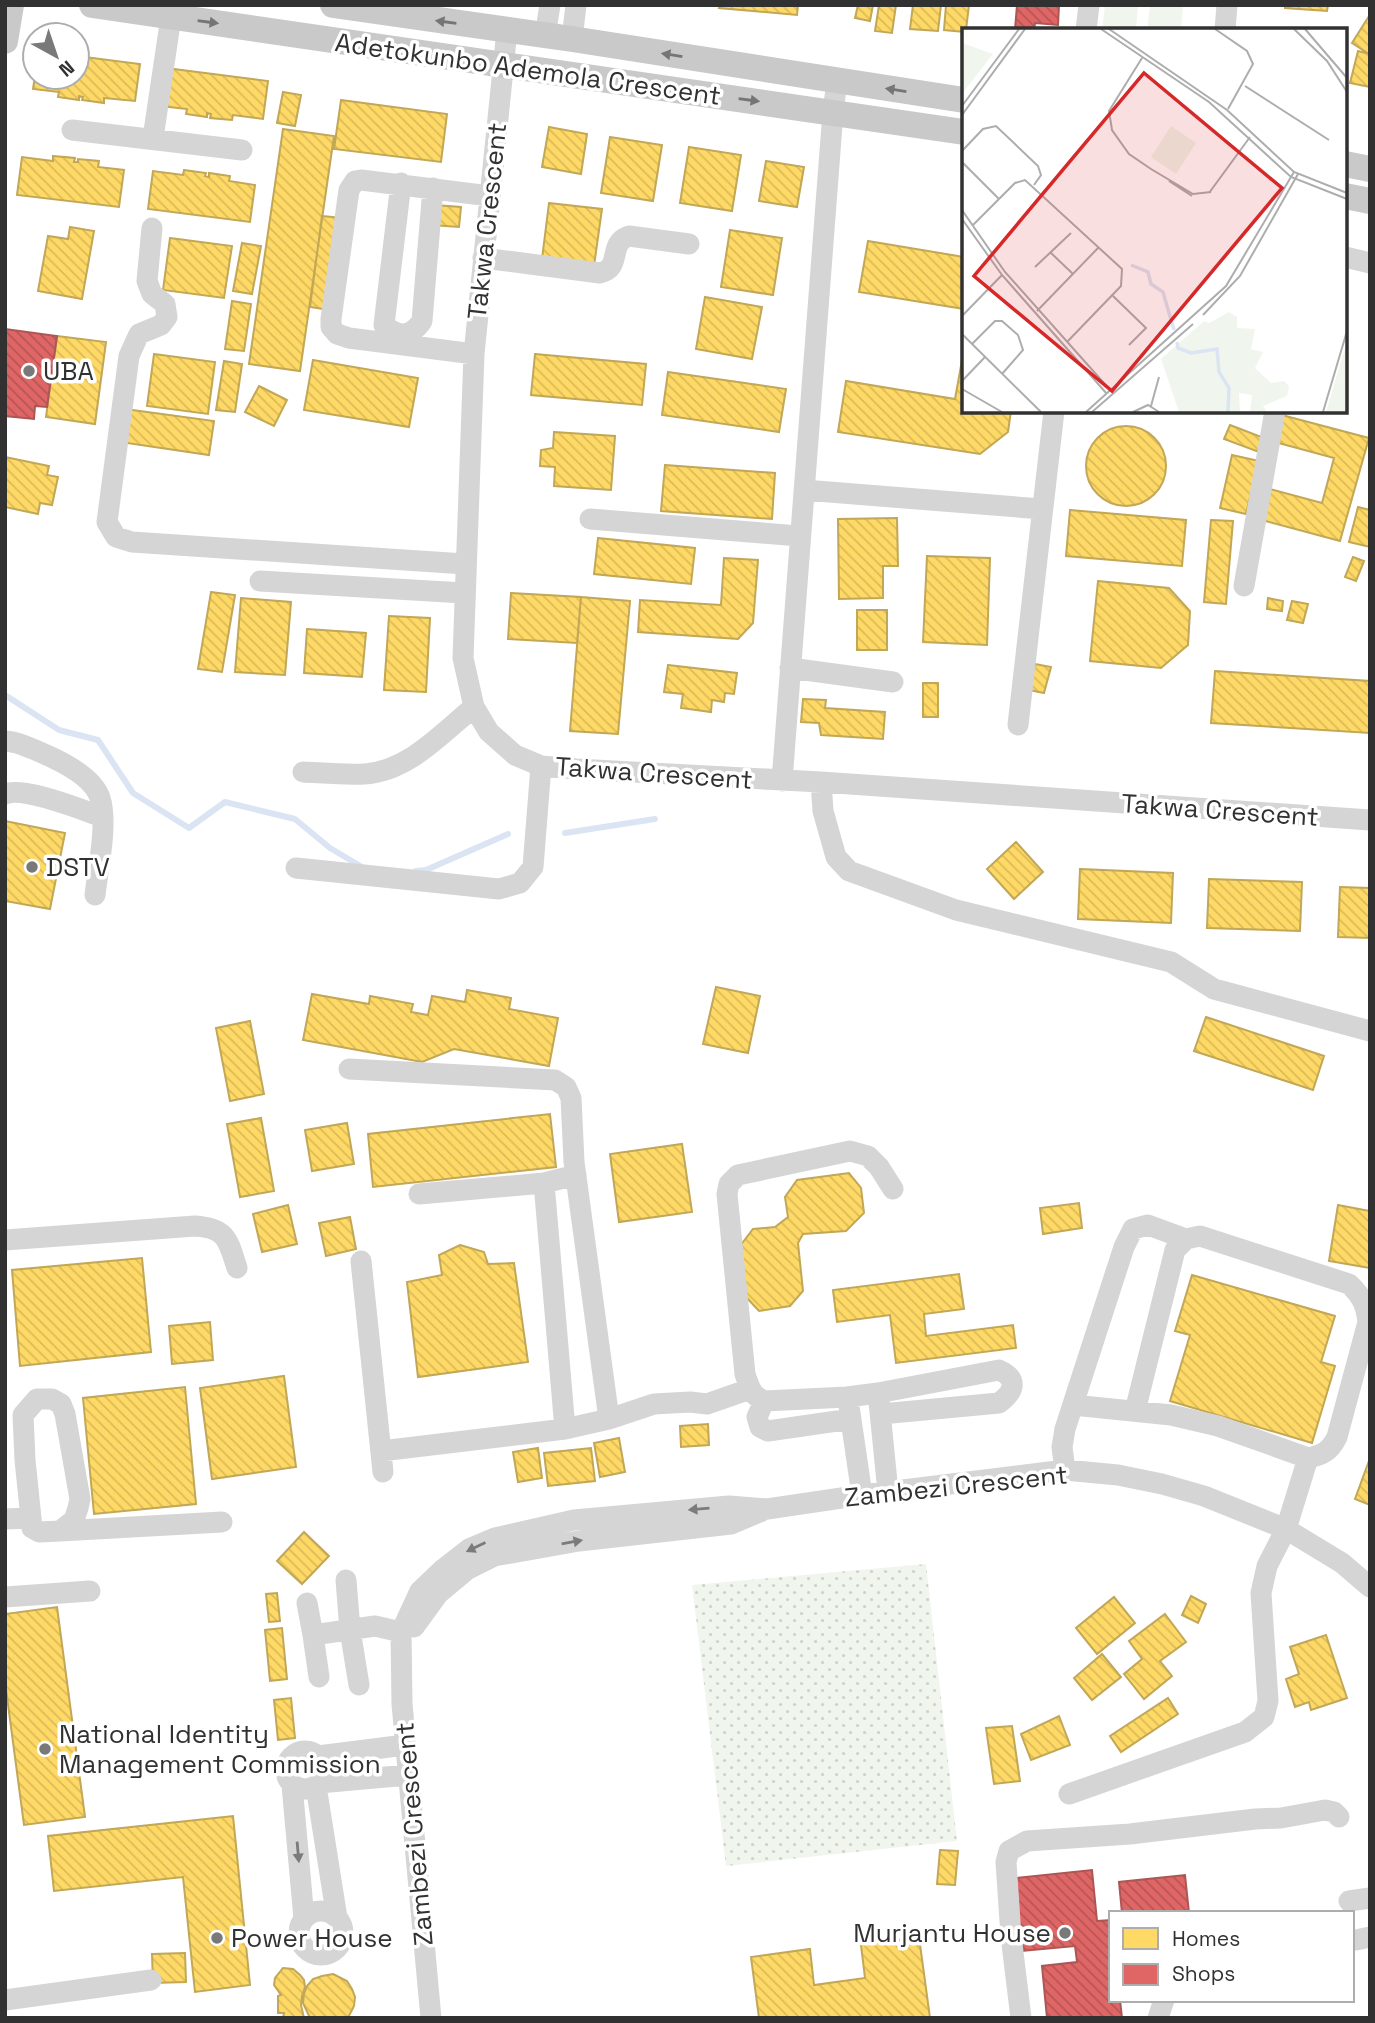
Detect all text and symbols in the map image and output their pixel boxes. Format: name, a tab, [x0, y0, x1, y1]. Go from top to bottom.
one-way arrow	[435, 16, 457, 27]
one-way arrow	[197, 17, 219, 28]
north arrow	[21, 21, 91, 91]
street label: Adetokunbo Ademola Crescent	[333, 25, 723, 113]
inset map	[962, 28, 1347, 413]
one-way arrow	[660, 49, 682, 60]
text: N	[54, 55, 80, 82]
one-way arrow	[885, 84, 907, 95]
one-way arrow	[738, 95, 760, 106]
street label: Takwa Crescent	[460, 121, 514, 321]
place label: UBA	[43, 354, 94, 388]
marker: UBA	[21, 363, 37, 379]
street label: Takwa Crescent	[554, 749, 754, 797]
street label: Takwa Crescent	[1120, 786, 1320, 834]
place label: DSTV	[46, 850, 110, 884]
marker: DSTV	[24, 859, 40, 875]
street label: Zambezi Crescent	[843, 1457, 1069, 1515]
one-way arrow	[688, 1504, 710, 1515]
one-way arrow	[561, 1536, 583, 1547]
one-way arrow	[466, 1541, 486, 1552]
place label: National Identity Management Commission	[59, 1717, 381, 1781]
street label: Zambezi Crescent	[387, 1721, 441, 1947]
marker: National Identity Management Commission	[37, 1741, 53, 1757]
one-way arrow	[293, 1841, 304, 1863]
legend	[1109, 1911, 1354, 2002]
place label: Murjantu House	[853, 1916, 1051, 1950]
place label: Power House	[231, 1921, 393, 1955]
marker: Murjantu House	[1057, 1925, 1073, 1941]
text: Homes	[1172, 1925, 1240, 1952]
marker: Power House	[209, 1930, 225, 1946]
text: Shops	[1172, 1960, 1235, 1987]

